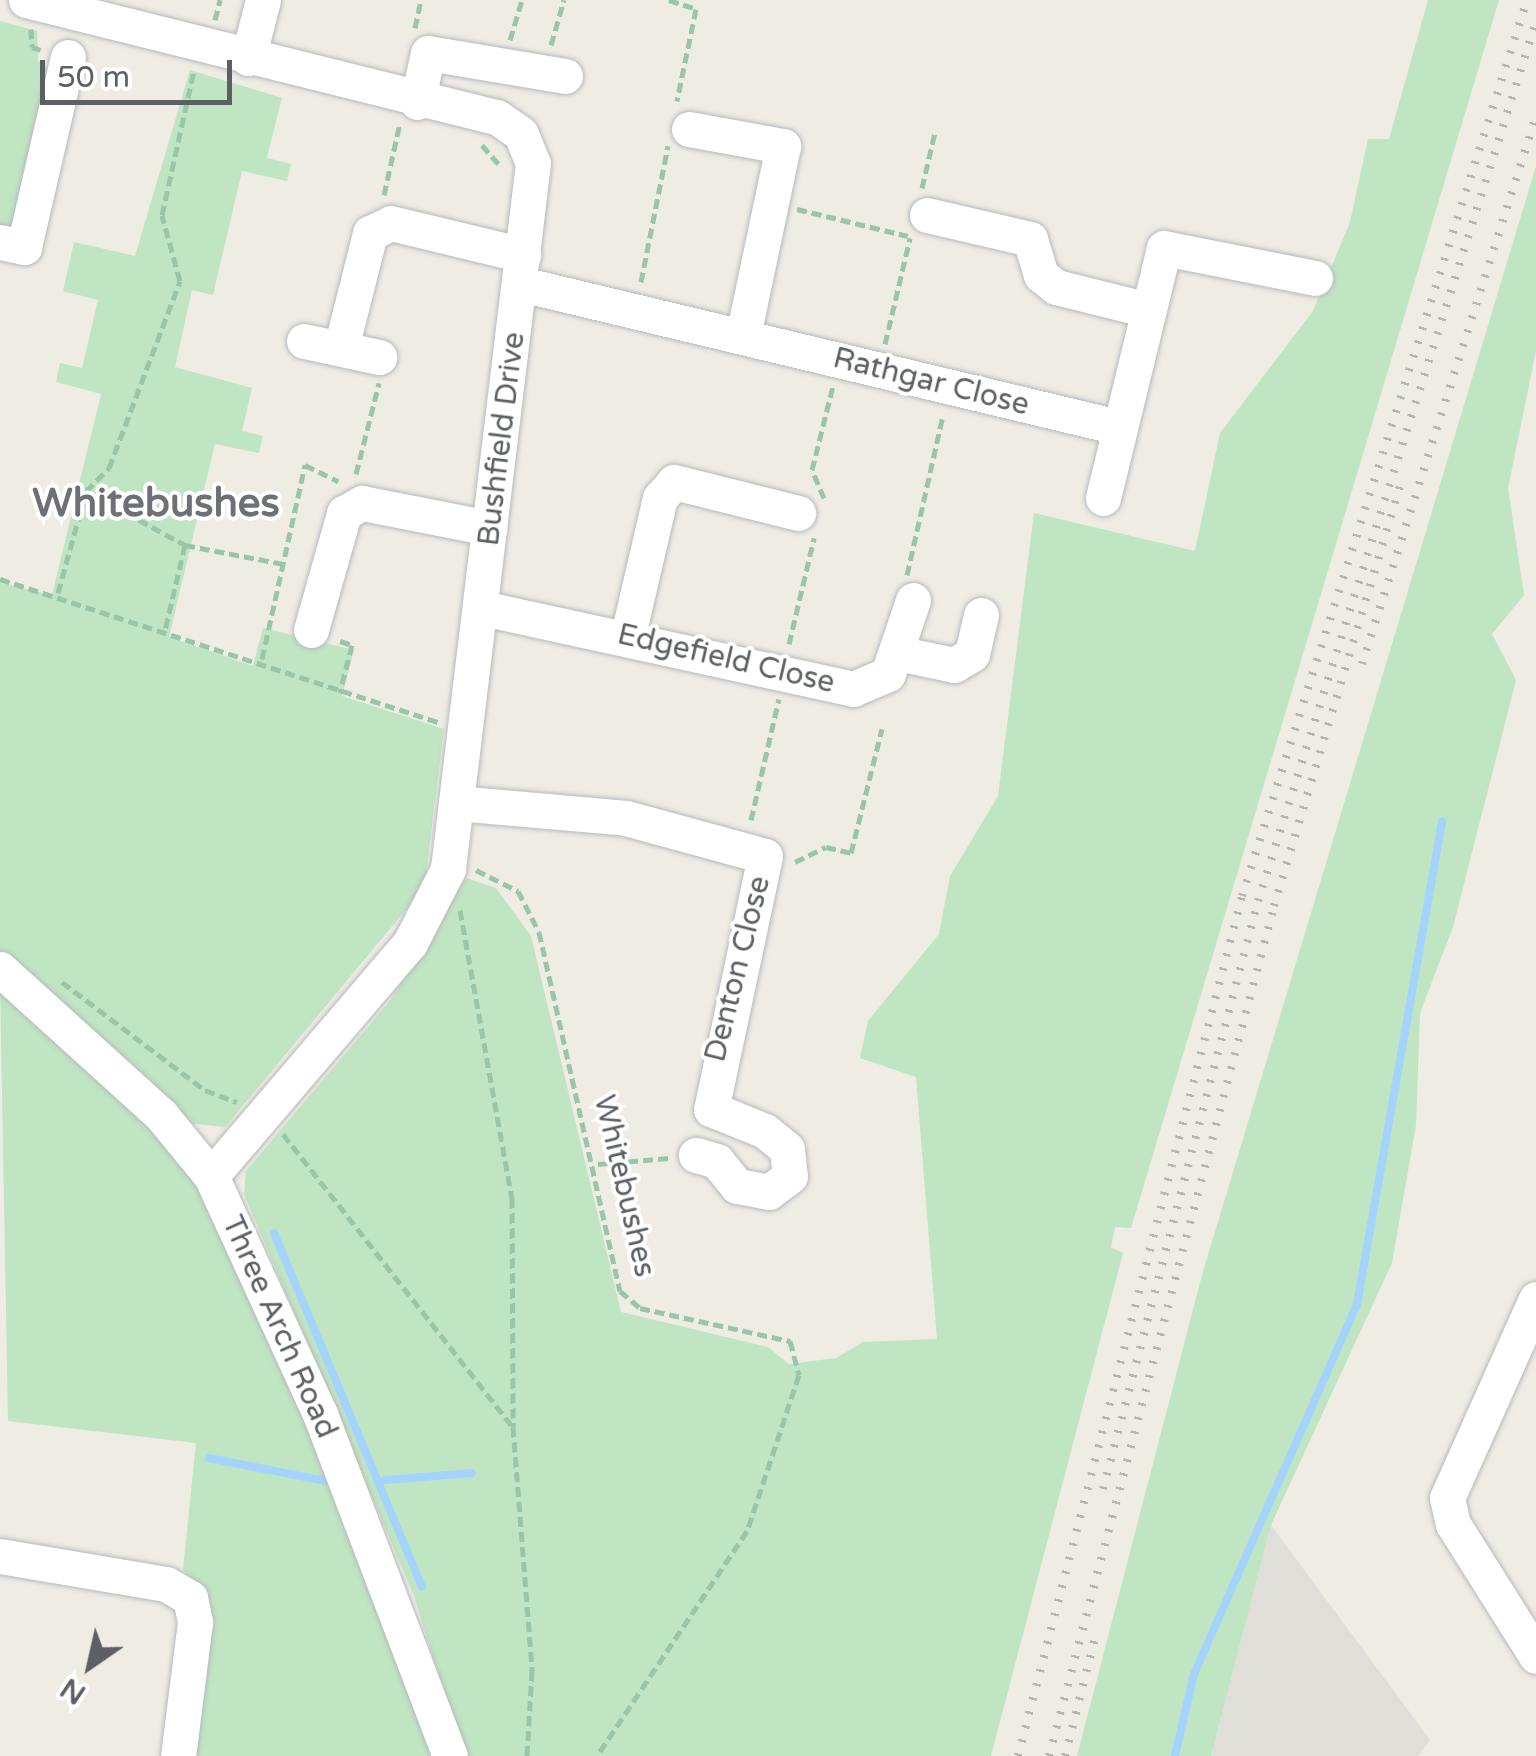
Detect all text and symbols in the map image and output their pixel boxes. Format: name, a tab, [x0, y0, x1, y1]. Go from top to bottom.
scale bar	[45, 40, 238, 102]
text: 50 m	[57, 59, 130, 96]
street label: Bushfield Drive	[471, 330, 533, 548]
street label: Rathgar Close	[829, 340, 1033, 424]
district label: Whitebushes	[32, 479, 280, 527]
street label: Edgefield Close	[614, 617, 838, 701]
street label: Denton Close	[698, 872, 778, 1066]
street label: Whitebushes	[586, 1092, 662, 1280]
street label: Three Arch Road	[214, 1210, 344, 1444]
north arrow	[40, 1616, 140, 1716]
text: N	[54, 1670, 92, 1711]

